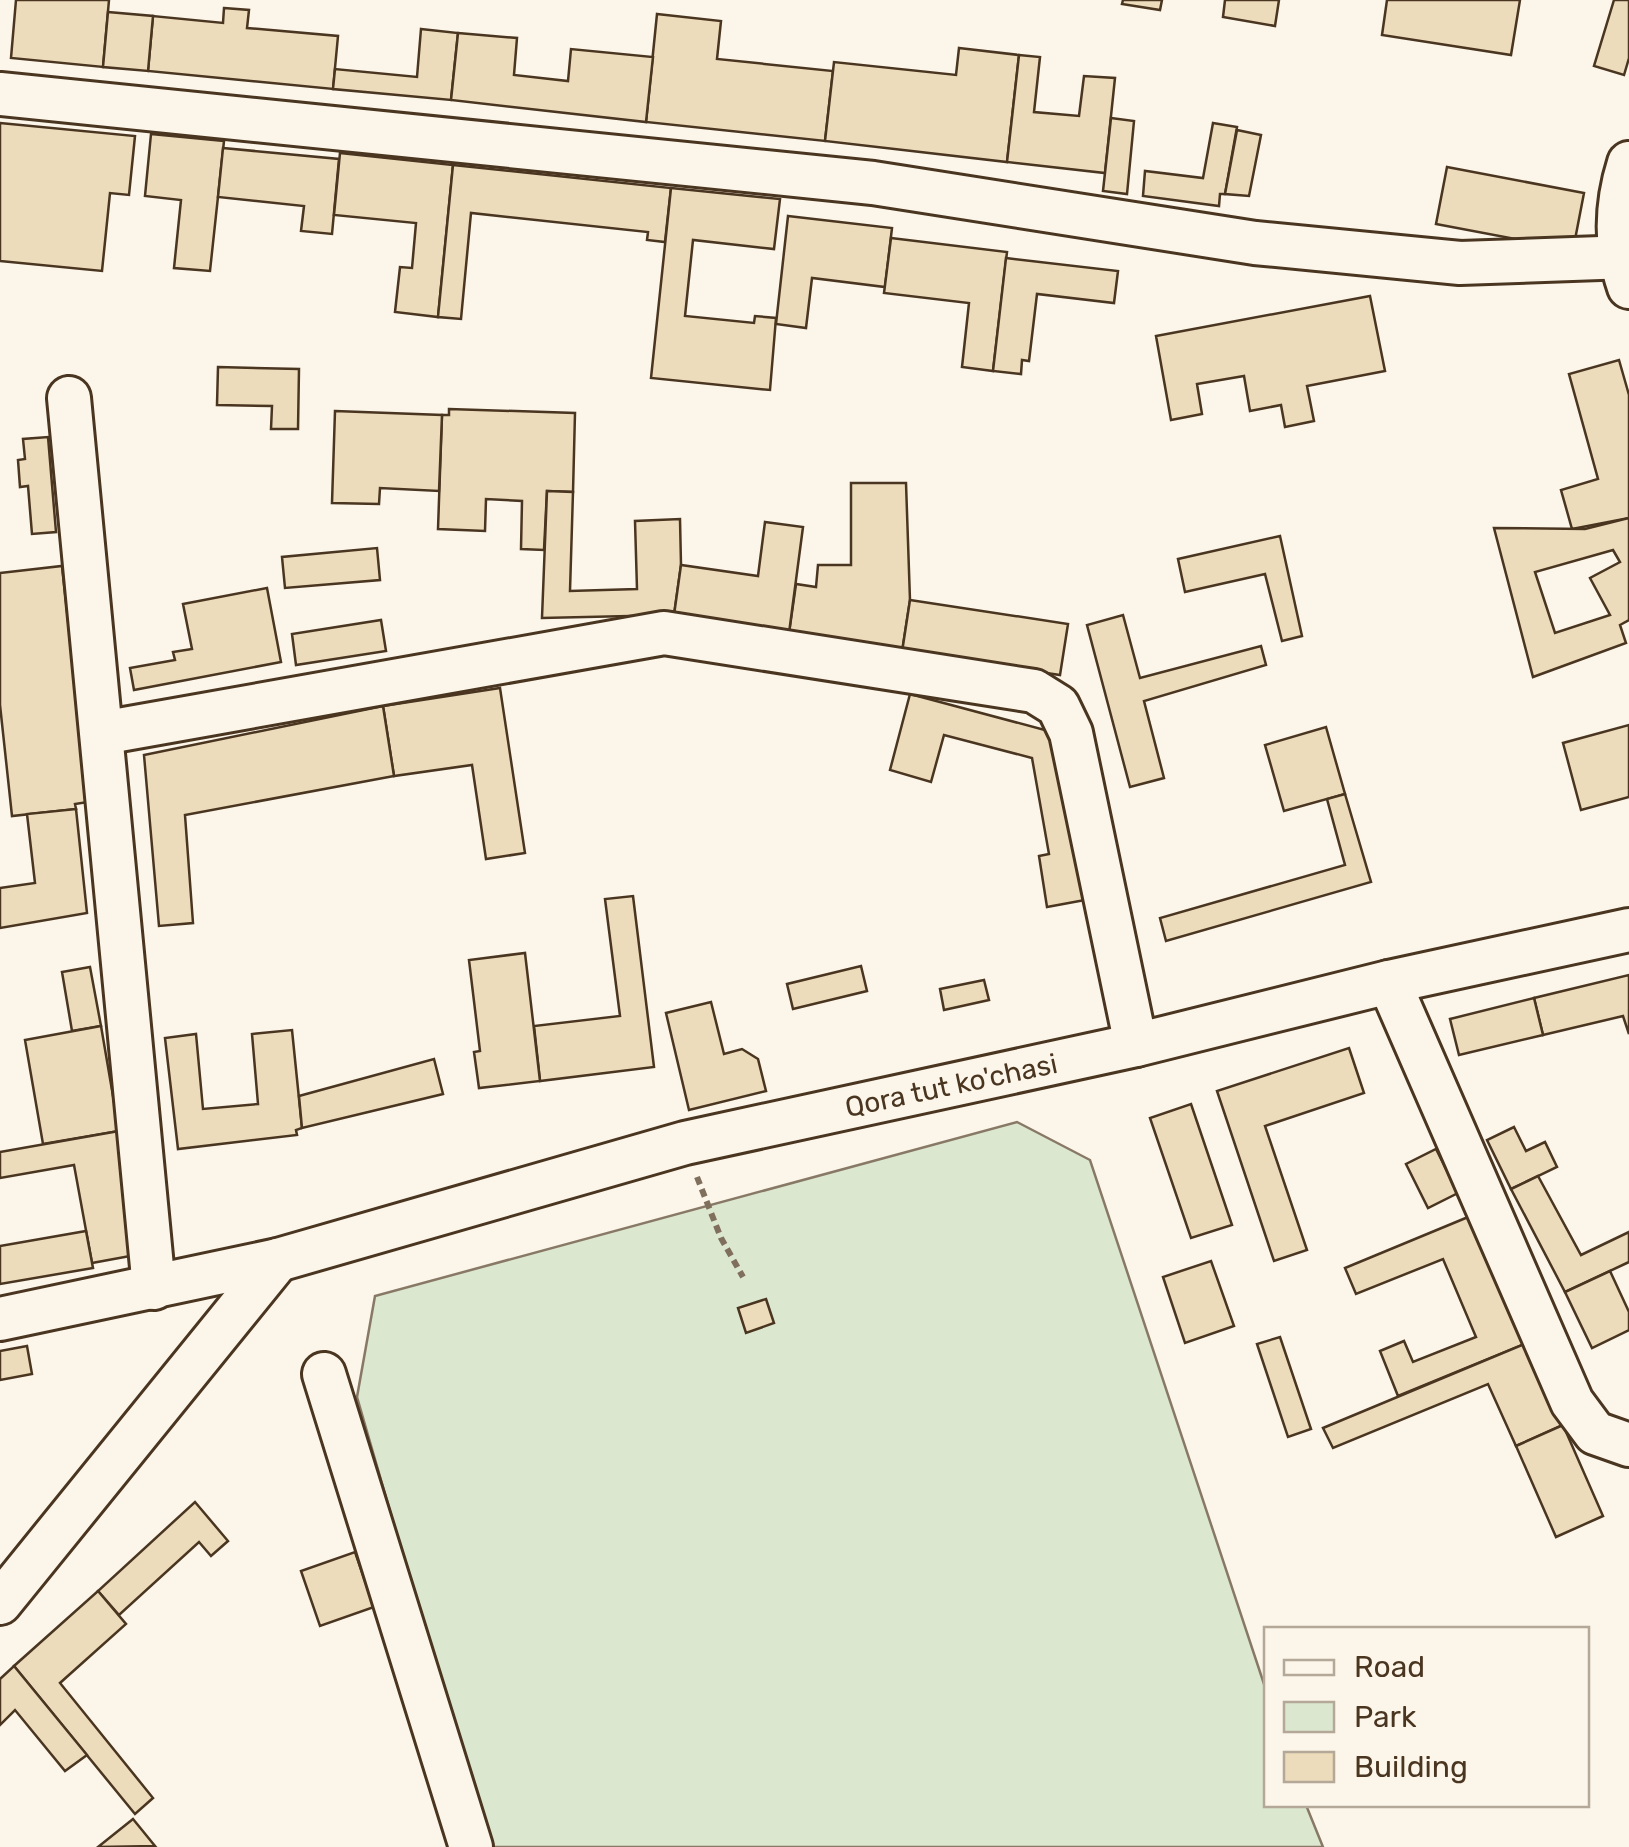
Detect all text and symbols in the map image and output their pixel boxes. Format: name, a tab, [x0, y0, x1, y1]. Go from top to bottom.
street label: Qora tut ko'chasi	[842, 1047, 1060, 1124]
legend	[1264, 1627, 1589, 1807]
text: Road	[1354, 1649, 1425, 1685]
text: Park	[1354, 1699, 1417, 1735]
text: Building	[1354, 1749, 1468, 1785]

